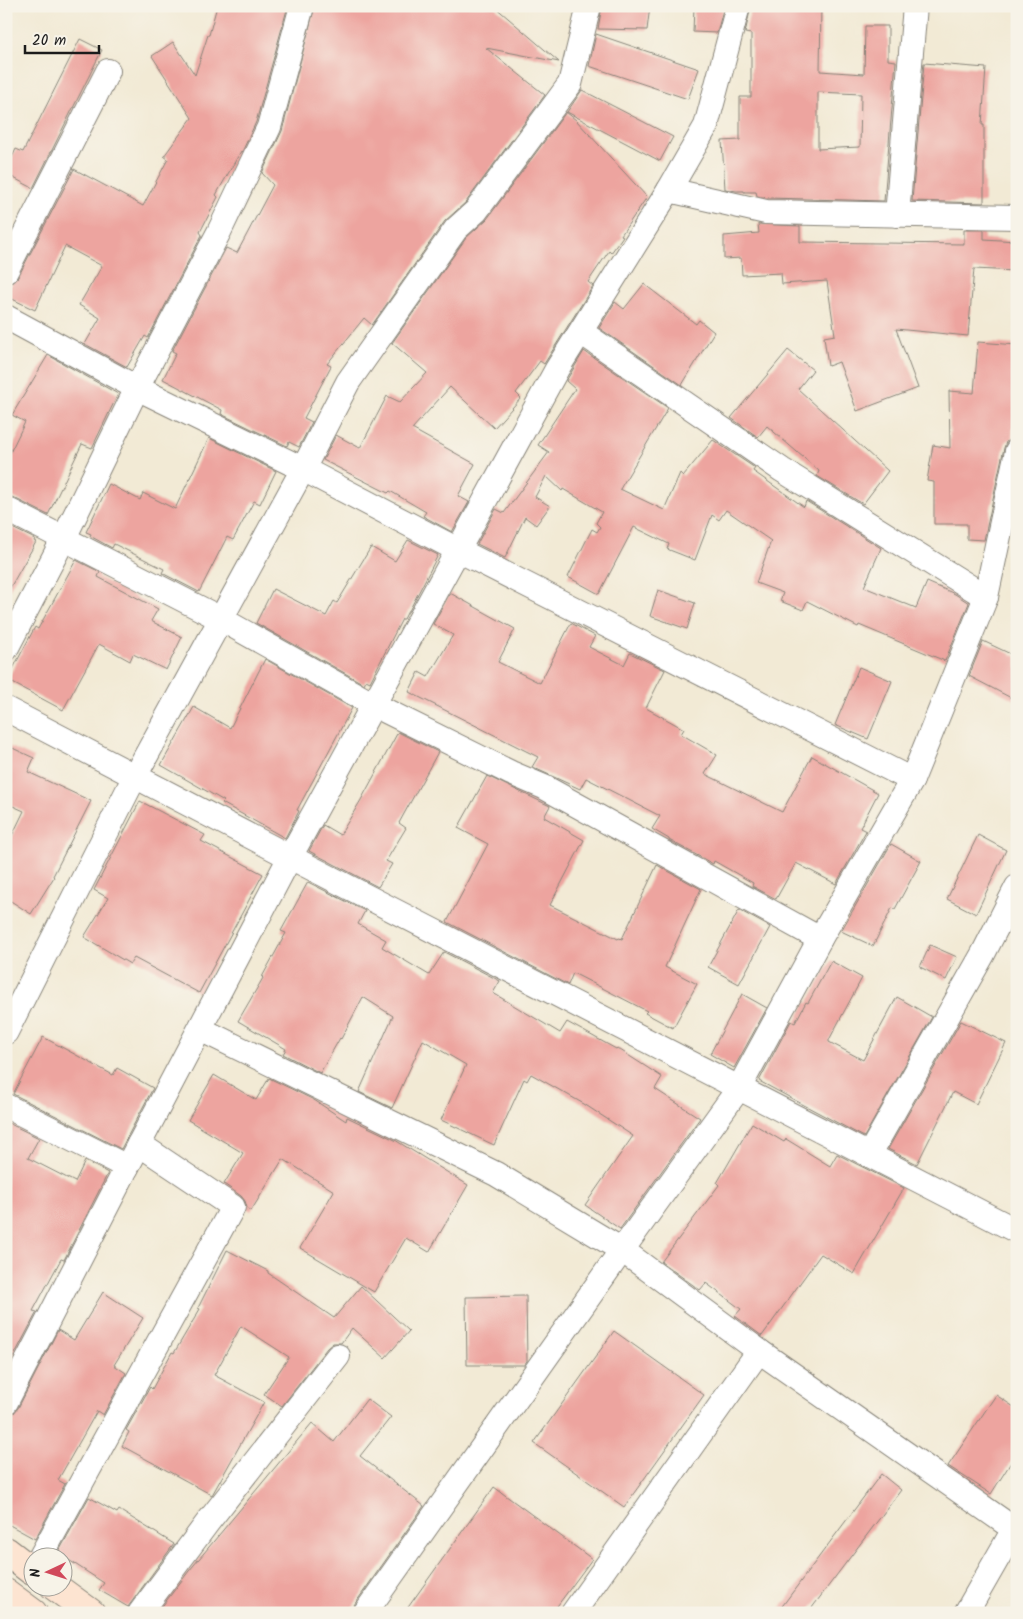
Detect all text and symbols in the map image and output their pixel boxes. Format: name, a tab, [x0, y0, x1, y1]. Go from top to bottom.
scale bar	[25, 22, 99, 54]
text: 20 m	[32, 29, 66, 53]
north arrow	[22, 1546, 72, 1596]
text: N	[25, 1568, 47, 1578]

